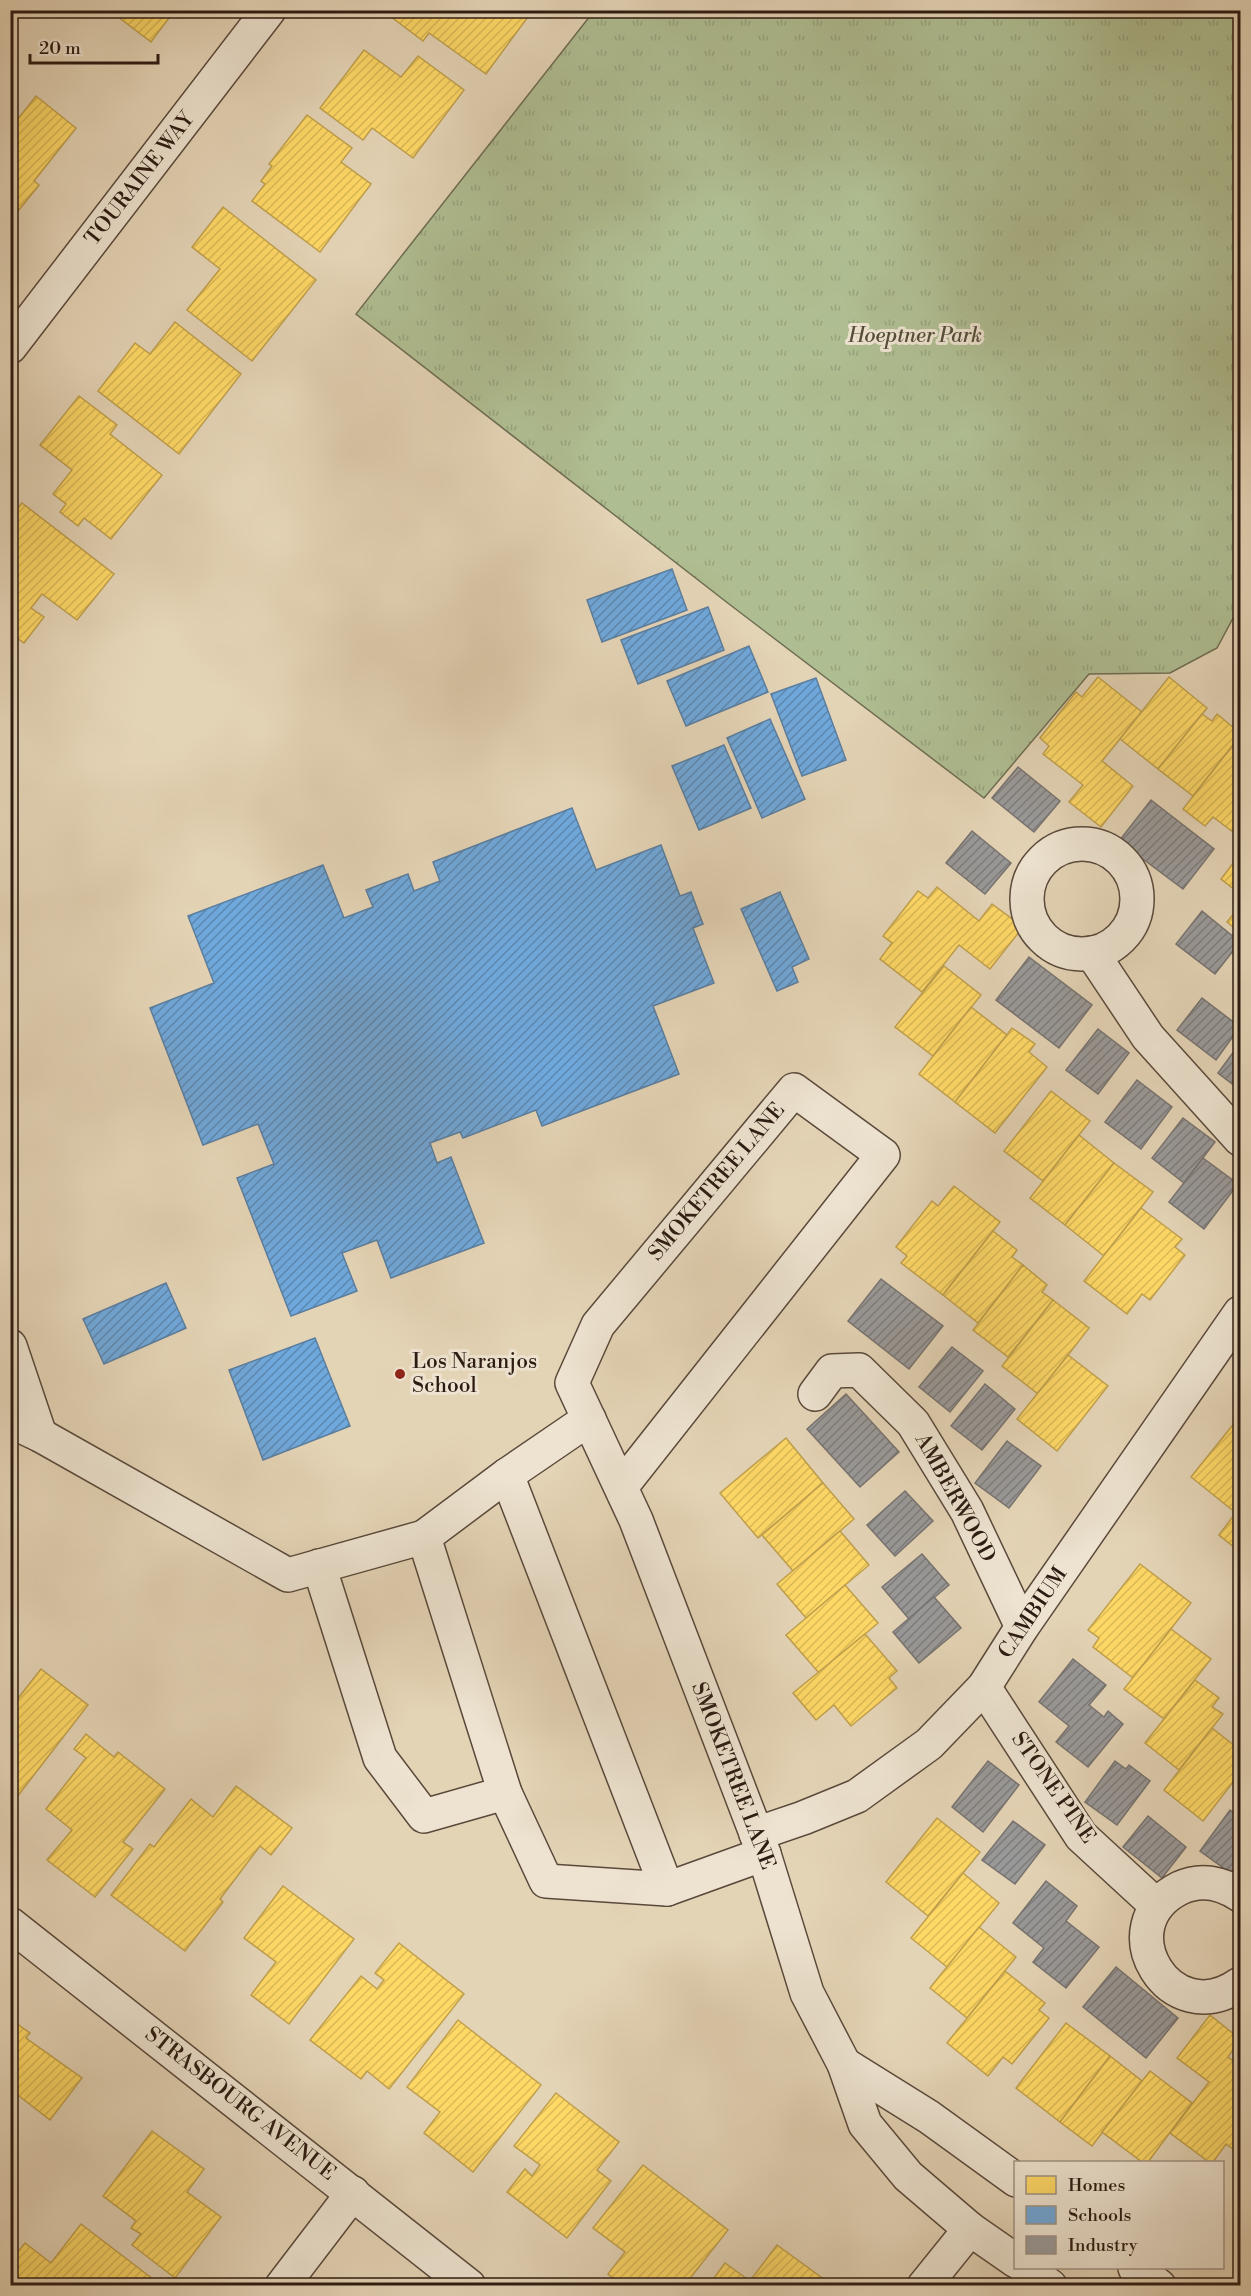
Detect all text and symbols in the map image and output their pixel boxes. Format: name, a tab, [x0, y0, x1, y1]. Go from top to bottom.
scale bar	[30, 27, 158, 65]
text: 20 m	[39, 37, 81, 60]
street label: TOURAINE WAY	[80, 106, 201, 251]
park label: Hoeptner Park	[847, 323, 982, 349]
street label: SMOKETREE LANE	[643, 1098, 791, 1266]
place label: Los Naranjos School	[412, 1349, 537, 1399]
marker: Los Naranjos School	[393, 1367, 407, 1381]
street label: AMBERWOOD	[908, 1428, 1001, 1567]
street label: CAMBIUM	[993, 1562, 1073, 1664]
street label: SMOKETREE LANE	[685, 1679, 781, 1873]
street label: STONE PINE	[1005, 1727, 1101, 1849]
street label: STRASBOURG AVENUE	[139, 2021, 341, 2187]
legend	[1014, 2161, 1224, 2269]
text: Homes	[1068, 2174, 1125, 2197]
text: Schools	[1068, 2204, 1132, 2227]
text: Industry	[1068, 2234, 1138, 2257]

